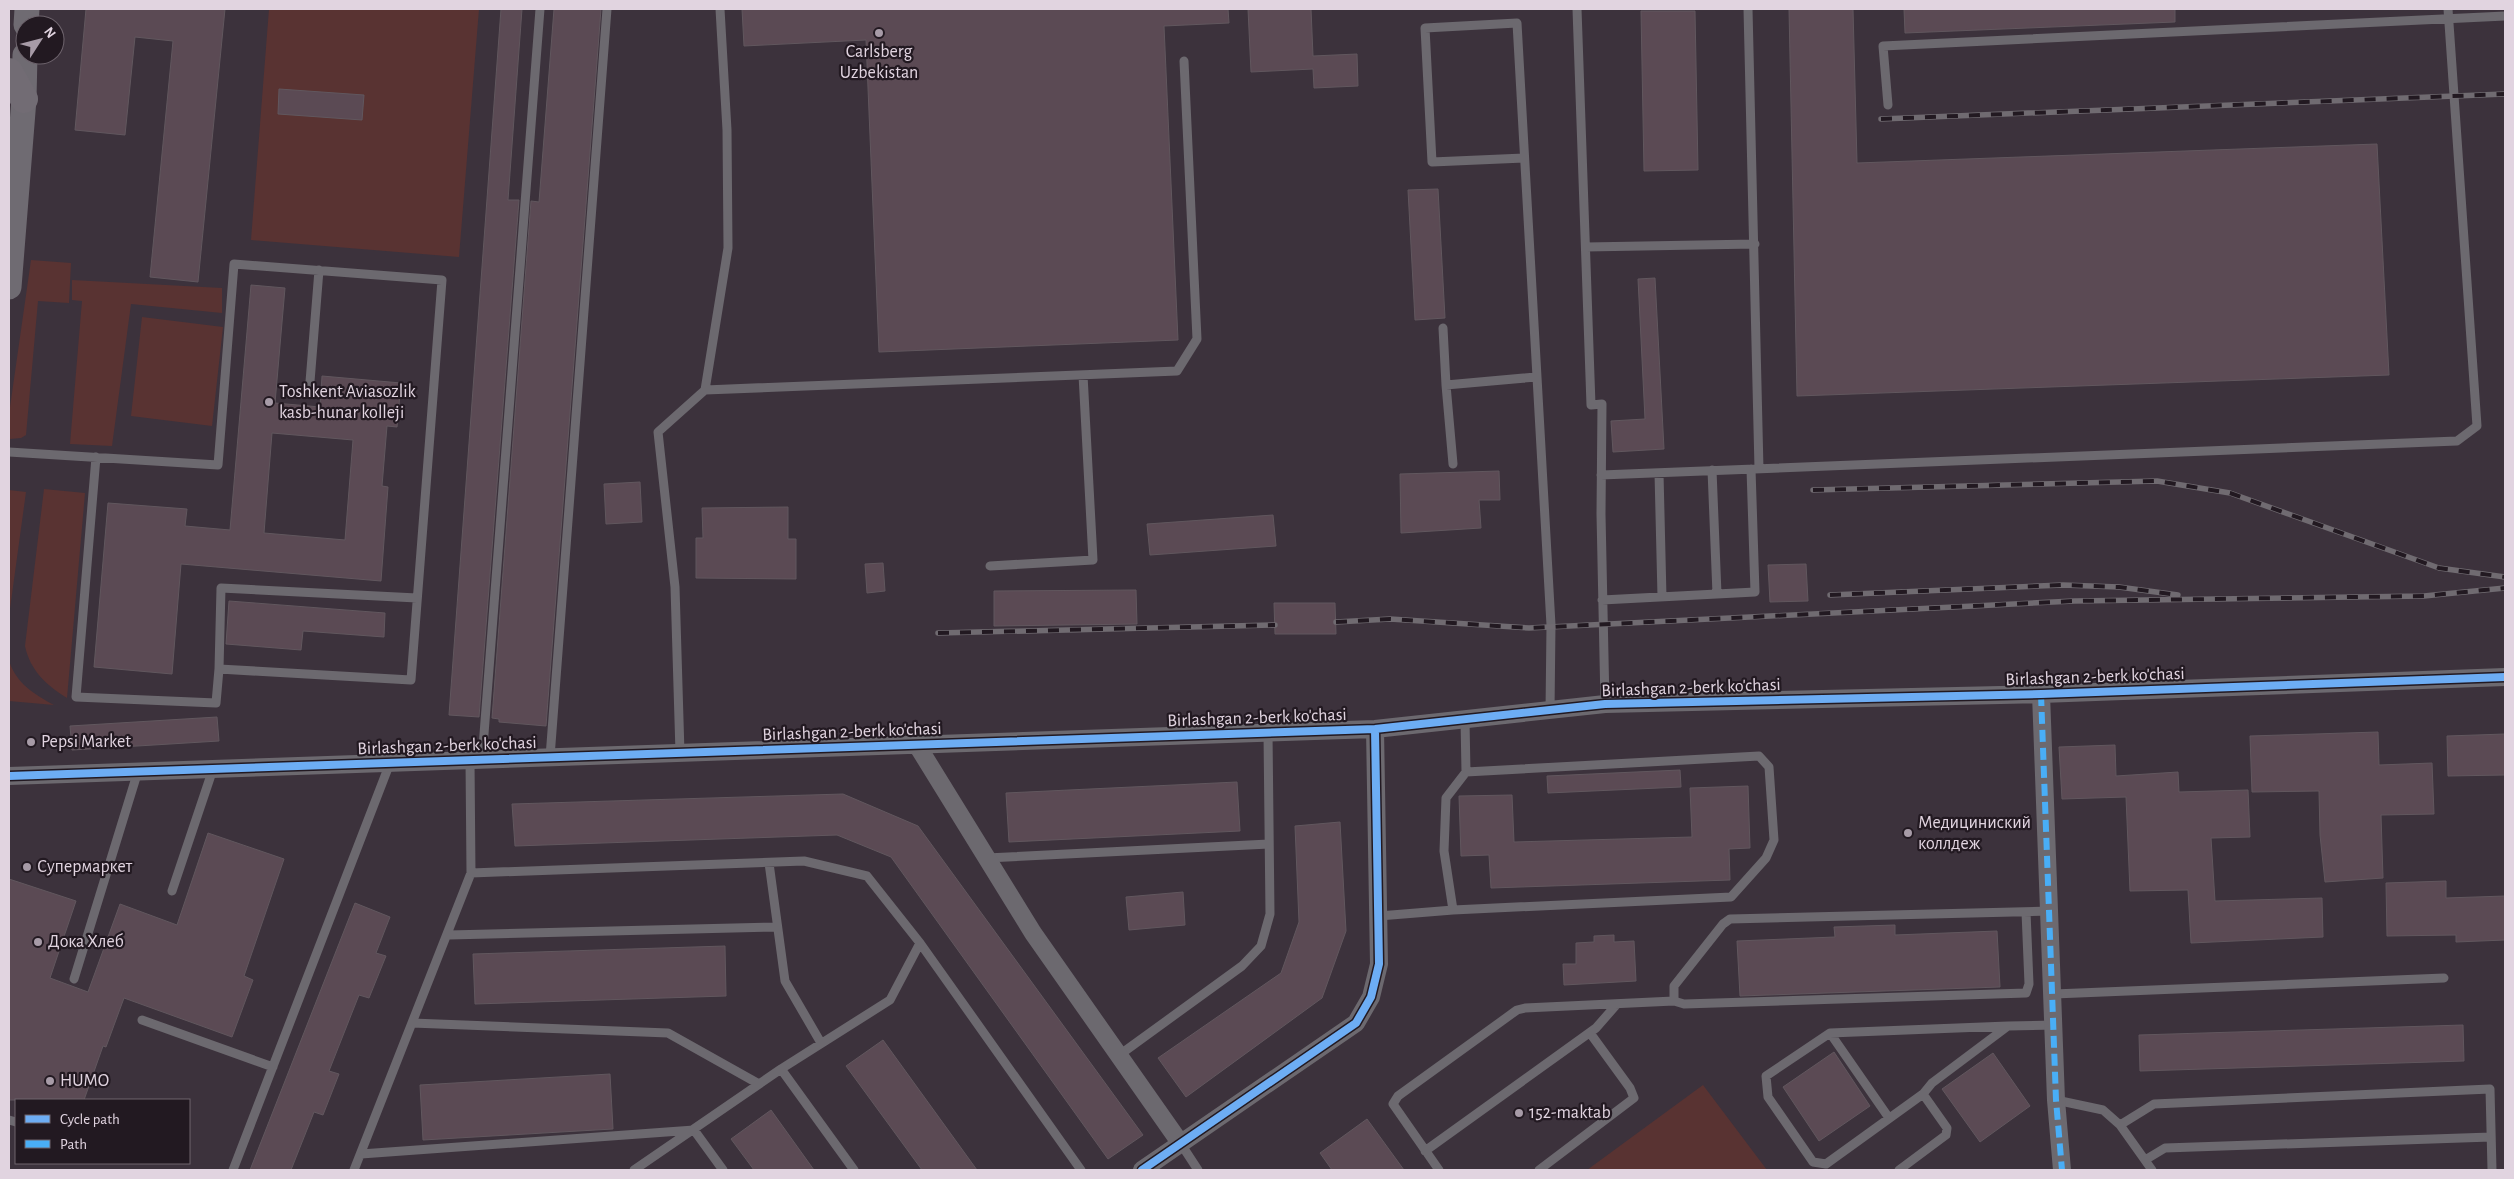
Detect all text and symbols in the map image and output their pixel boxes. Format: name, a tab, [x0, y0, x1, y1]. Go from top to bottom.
north arrow	[15, 15, 65, 65]
text: N	[41, 25, 58, 41]
marker: Carlsberg Uzbekistan	[873, 27, 885, 39]
place label: Carlsberg Uzbekistan	[840, 43, 918, 82]
place label: Toshkent Aviasozlik kasb-hunar kolleji	[279, 383, 417, 422]
marker: Toshkent Aviasozlik kasb-hunar kolleji	[263, 396, 275, 408]
street label: Birlashgan 2-berk ko'chasi	[2005, 665, 2185, 689]
street label: Birlashgan 2-berk ko'chasi	[1601, 676, 1781, 700]
street label: Birlashgan 2-berk ko'chasi	[1167, 706, 1347, 730]
street label: Birlashgan 2-berk ko'chasi	[762, 720, 942, 744]
place label: Pepsi Market	[41, 733, 131, 751]
street label: Birlashgan 2-berk ko'chasi	[357, 734, 537, 758]
marker: Pepsi Market	[25, 736, 37, 748]
place label: Медициниский коллдеж	[1918, 814, 2031, 853]
marker: Медициниский коллдеж	[1902, 827, 1914, 839]
place label: Супермаркет	[37, 858, 133, 876]
marker: Супермаркет	[21, 861, 33, 873]
place label: Дока Хлеб	[48, 932, 124, 951]
marker: Дока Хлеб	[32, 936, 44, 948]
place label: HUMO	[60, 1072, 109, 1090]
marker: HUMO	[44, 1075, 56, 1087]
legend	[15, 1099, 190, 1164]
place label: 152-maktab	[1529, 1104, 1611, 1122]
marker: 152-maktab	[1513, 1107, 1525, 1119]
text: Cycle path	[60, 1112, 120, 1127]
text: Path	[60, 1137, 87, 1152]

